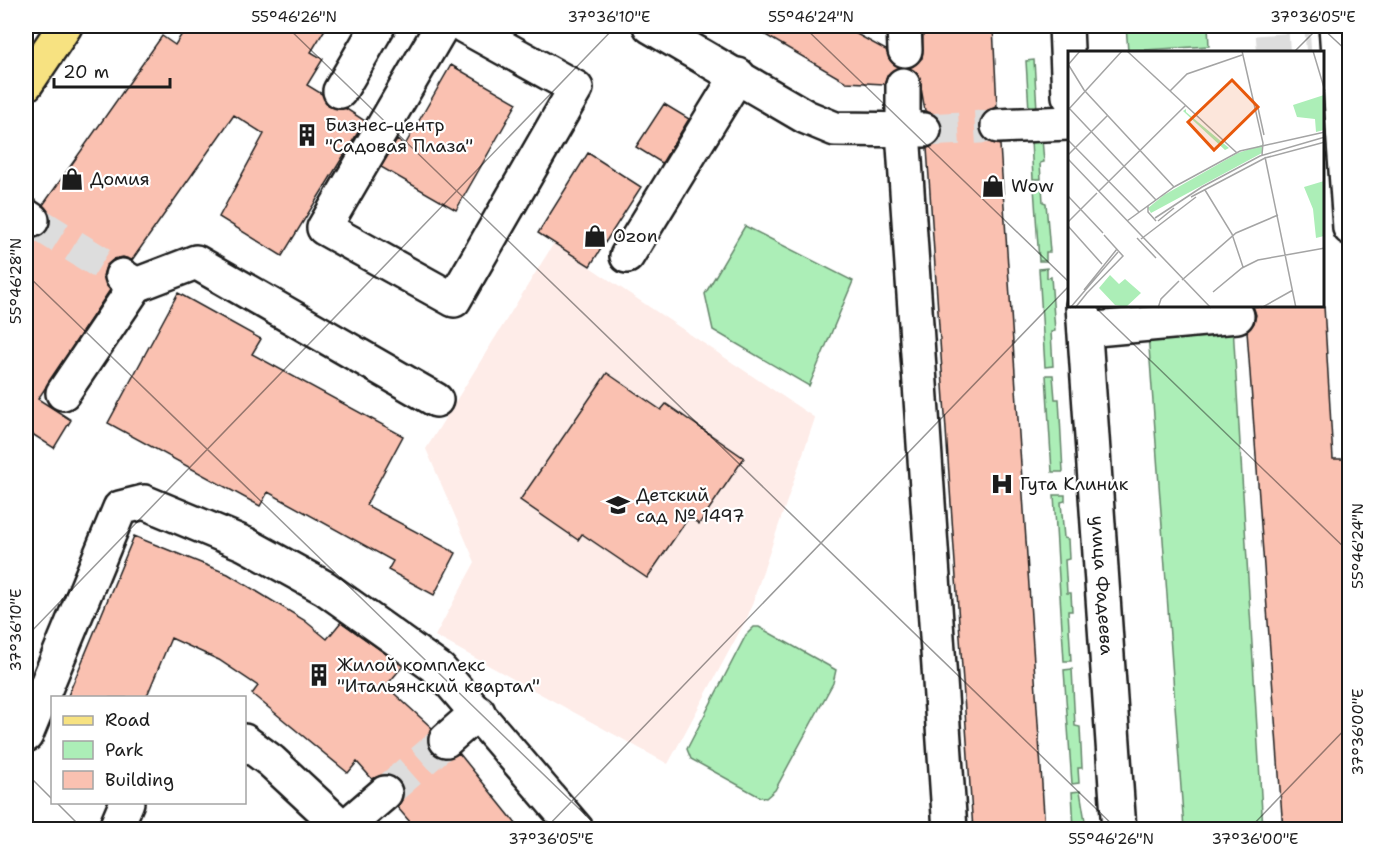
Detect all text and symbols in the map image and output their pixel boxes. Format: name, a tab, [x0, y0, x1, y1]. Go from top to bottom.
text: 55°46'26"N	[251, 7, 337, 27]
text: 37°36'10"E	[568, 7, 650, 27]
text: 55°46'24"N	[768, 7, 854, 27]
text: 37°36'05"E	[1270, 7, 1356, 27]
scale bar	[54, 51, 170, 89]
inset map	[1068, 51, 1324, 308]
text: 20 m	[63, 60, 109, 84]
place label: Бизнес-центр "Садовая Плаза"	[325, 113, 473, 158]
building icon: Бизнес-центр "Садовая Плаза"	[294, 122, 320, 148]
shop icon: Домия	[59, 166, 85, 192]
place label: Домия	[90, 167, 150, 191]
shop icon: Wow	[980, 173, 1006, 199]
place label: Wow	[1011, 174, 1054, 198]
shop icon: Ozon	[582, 223, 608, 249]
place label: Ozon	[613, 224, 658, 248]
text: 55°46'28"N	[6, 238, 26, 324]
hospital icon: Гута Клиник	[989, 471, 1015, 497]
place label: Гута Клиник	[1020, 472, 1129, 496]
place label: Детский сад № 1497	[636, 483, 745, 528]
school or university icon: Детский сад № 1497	[605, 492, 631, 518]
text: 55°46'24"N	[1348, 503, 1368, 589]
street label: улица Фадеева	[1085, 515, 1119, 656]
text: 37°36'10"E	[6, 589, 26, 671]
place label: Жилой комплекс "Итальянский квартал"	[337, 653, 540, 698]
building icon: Жилой комплекс "Итальянский квартал"	[306, 662, 332, 688]
text: 37°36'00"E	[1348, 689, 1368, 775]
legend	[51, 696, 246, 804]
text: Road	[105, 708, 150, 732]
text: Park	[105, 738, 144, 762]
text: Building	[105, 768, 174, 792]
text: 37°36'05"E	[508, 829, 594, 849]
text: 55°46'26"N	[1068, 829, 1154, 849]
text: 37°36'00"E	[1212, 829, 1298, 849]

